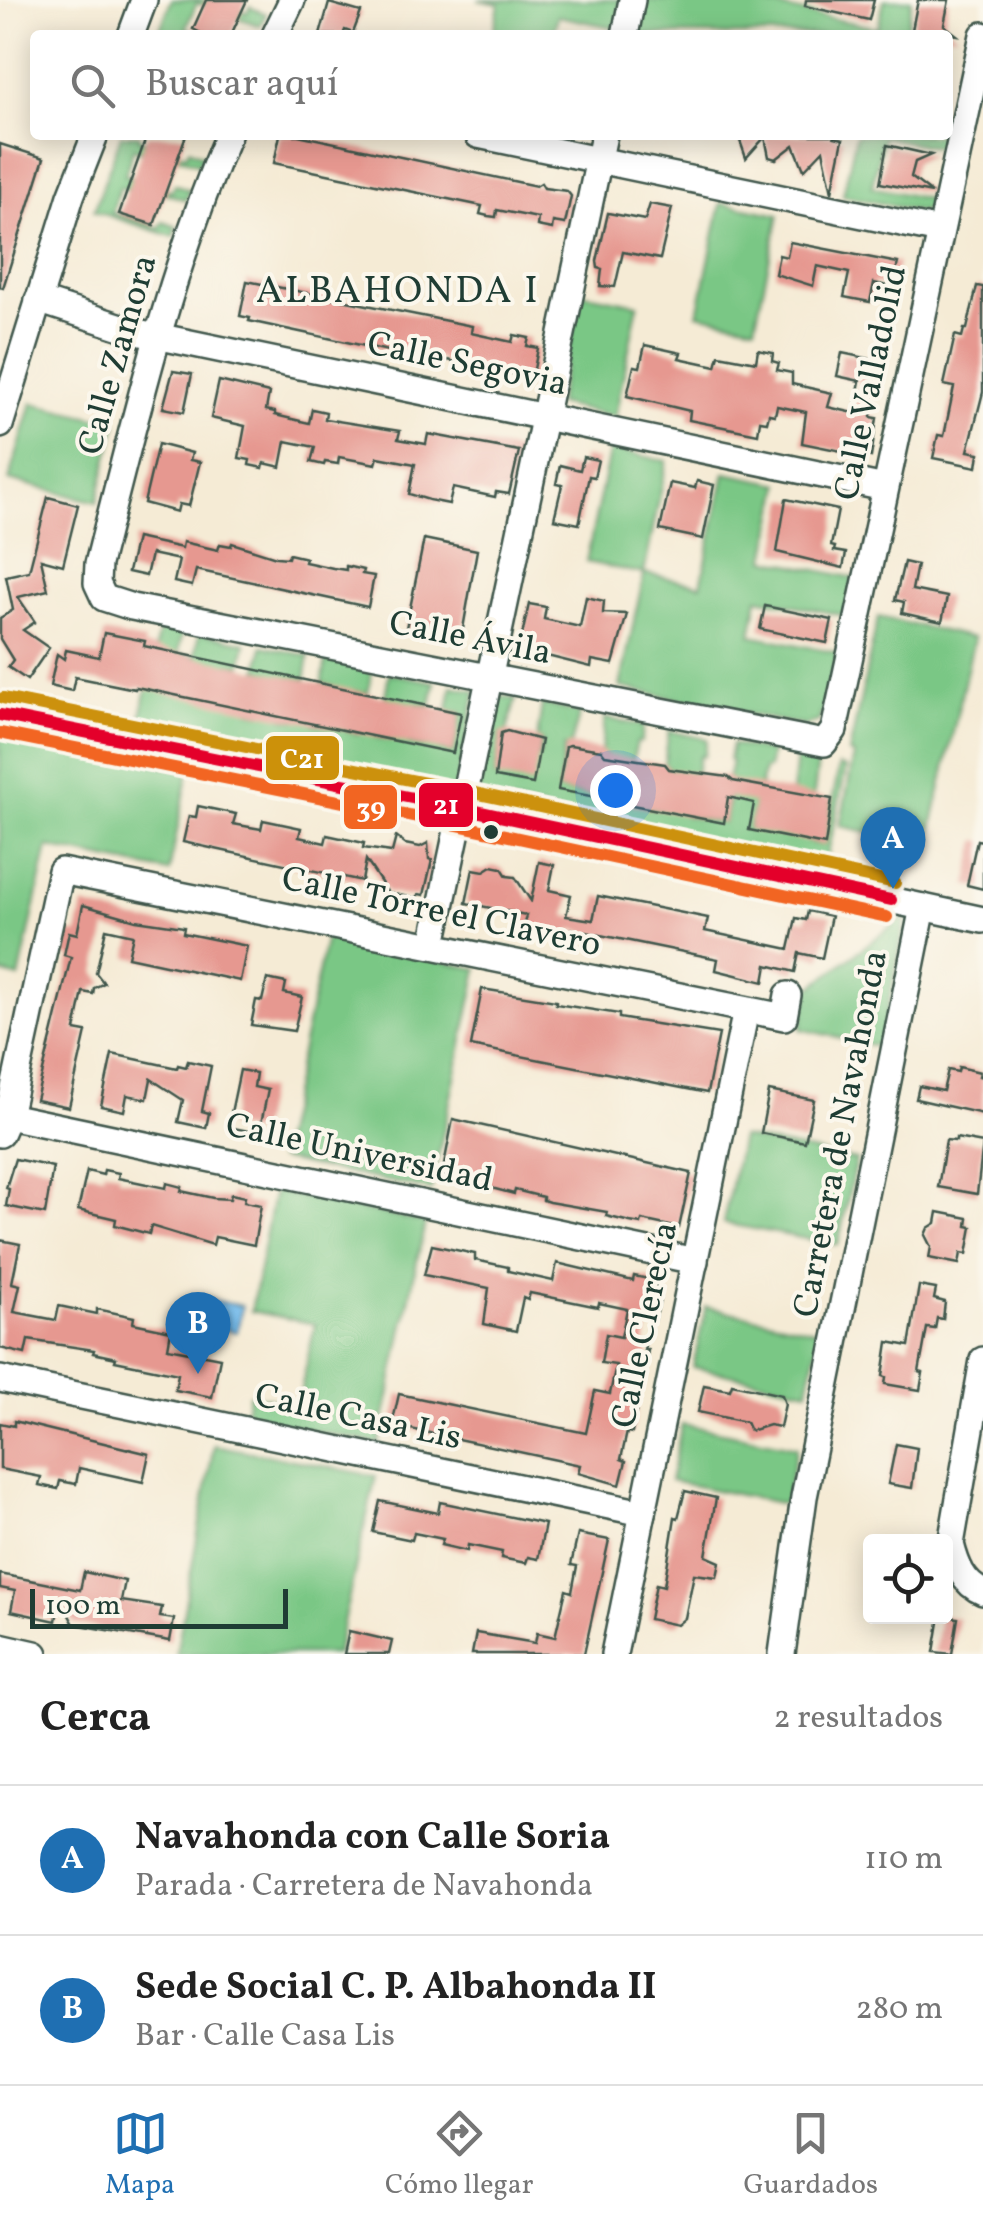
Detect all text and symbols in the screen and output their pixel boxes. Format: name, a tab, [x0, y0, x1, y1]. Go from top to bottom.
search box	[30, 30, 953, 140]
icon: search	[65, 58, 120, 113]
text: Buscar aquí	[145, 59, 338, 112]
street label: Calle Zamora	[68, 249, 170, 461]
street label: Calle Valladolid	[824, 261, 920, 505]
district label: ALBAHONDA I	[256, 266, 540, 319]
street label: Calle Segovia	[363, 320, 571, 410]
street label: Calle Ávila	[385, 600, 555, 678]
line badge: C21	[264, 734, 341, 782]
text: C21	[280, 741, 324, 780]
your location	[590, 765, 641, 816]
line badge: 21	[417, 781, 475, 829]
line badge: 39	[342, 783, 399, 831]
text: 21	[433, 787, 459, 826]
text: 39	[356, 790, 386, 829]
pin: A	[860, 806, 926, 889]
unlabelled marker	[481, 822, 501, 842]
street label: Calle Torre el Clavero	[277, 856, 605, 970]
street label: Carretera de Navahonda	[783, 946, 901, 1322]
street label: Calle Universidad	[221, 1102, 497, 1206]
street label: Calle Clerecía	[601, 1218, 691, 1432]
pin: B	[166, 1292, 230, 1374]
street label: Calle Casa Lis	[250, 1373, 466, 1463]
map controls	[863, 1534, 953, 1624]
button: locate	[863, 1534, 953, 1624]
scale bar	[30, 1584, 288, 1628]
text: 100 m	[45, 1587, 120, 1626]
text: Cerca	[40, 1690, 151, 1749]
text: 2 resultados	[774, 1697, 943, 1741]
text: Navahonda con Calle Soria	[135, 1812, 610, 1865]
text: A	[61, 1838, 84, 1882]
text: 110 m	[864, 1838, 943, 1882]
text: Parada · Carretera de Navahonda	[135, 1865, 593, 1909]
text: Sede Social C. P. Albahonda II	[135, 1962, 657, 2015]
text: B	[62, 1988, 83, 2032]
text: 280 m	[856, 1988, 943, 2032]
text: Bar · Calle Casa Lis	[135, 2015, 395, 2059]
tab: Mapa	[105, 2106, 175, 2205]
tab: Cómo llegar	[385, 2106, 534, 2205]
tab: Guardados	[744, 2106, 878, 2205]

